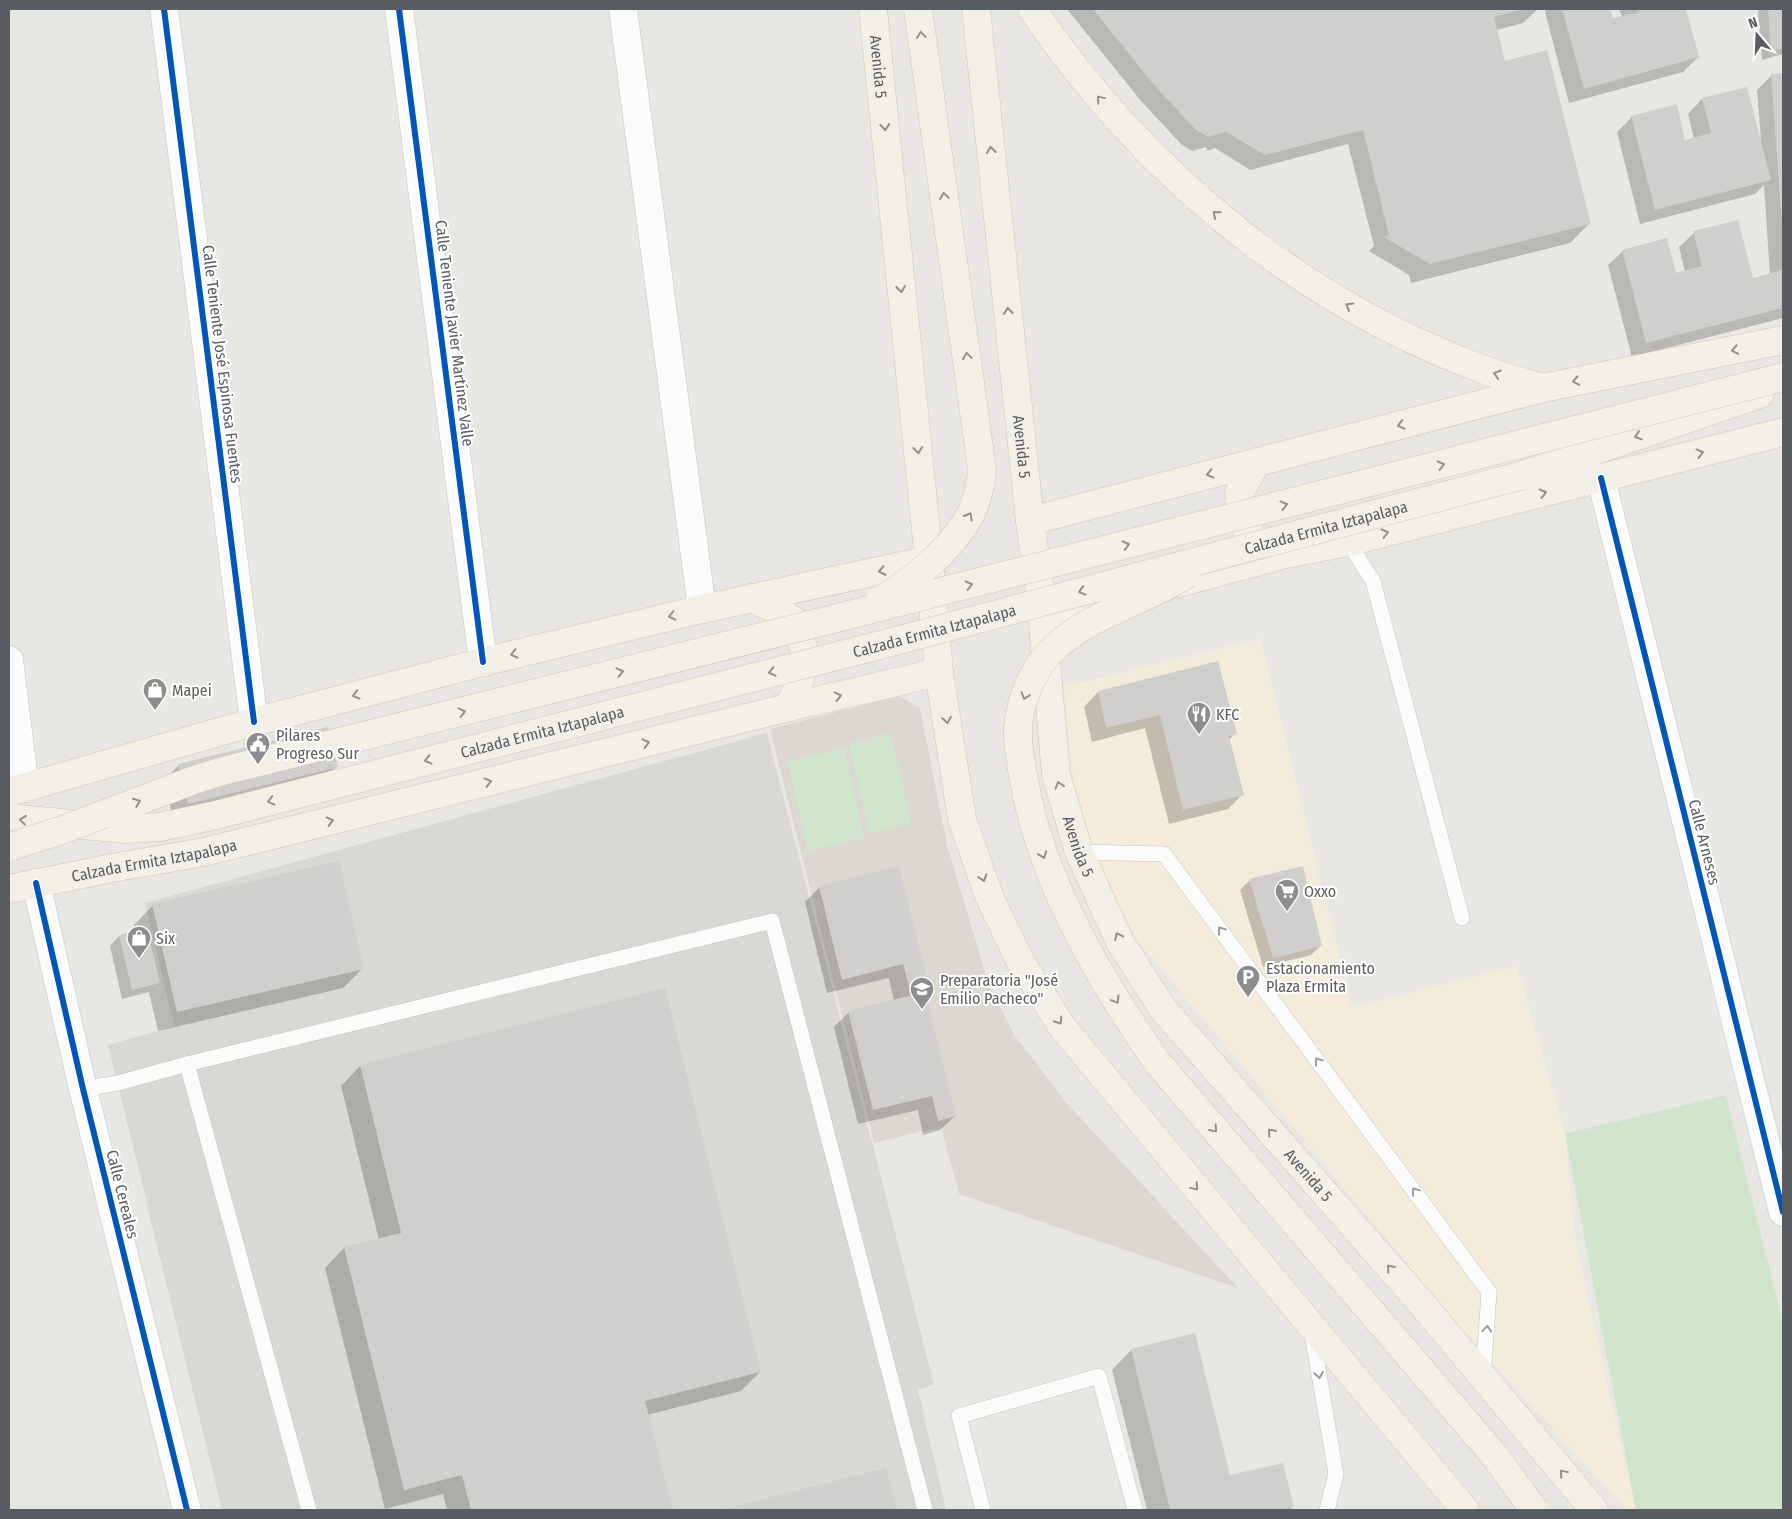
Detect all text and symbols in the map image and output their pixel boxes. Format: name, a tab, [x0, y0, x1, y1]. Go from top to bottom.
north arrow	[1732, 10, 1782, 60]
text: N	[1746, 14, 1760, 33]
one-way arrow	[917, 30, 927, 39]
street label: Avenida 5	[866, 34, 891, 99]
one-way arrow	[1097, 96, 1106, 105]
one-way arrow	[879, 123, 890, 131]
one-way arrow	[986, 146, 997, 154]
one-way arrow	[939, 191, 950, 199]
one-way arrow	[1213, 211, 1222, 219]
street label: Calle Teniente Javier Martínez Valle	[431, 219, 478, 447]
street label: Calle Teniente José Espinosa Fuentes	[198, 244, 247, 484]
one-way arrow	[895, 285, 906, 293]
one-way arrow	[1346, 302, 1355, 312]
one-way arrow	[1003, 307, 1014, 315]
one-way arrow	[1731, 344, 1740, 354]
one-way arrow	[962, 352, 973, 360]
one-way arrow	[1493, 369, 1501, 379]
one-way arrow	[1572, 376, 1580, 386]
street label: Avenida 5	[1009, 414, 1034, 479]
one-way arrow	[1397, 419, 1406, 430]
one-way arrow	[1634, 430, 1642, 440]
one-way arrow	[912, 446, 923, 454]
one-way arrow	[1696, 449, 1704, 459]
one-way arrow	[1437, 460, 1446, 471]
one-way arrow	[1207, 469, 1215, 479]
one-way arrow	[1538, 488, 1547, 499]
street label: Calzada Ermita Iztapalapa	[1242, 497, 1410, 558]
one-way arrow	[1279, 500, 1288, 511]
one-way arrow	[963, 512, 973, 521]
one-way arrow	[1381, 528, 1389, 539]
one-way arrow	[1122, 540, 1131, 551]
one-way arrow	[877, 565, 886, 576]
one-way arrow	[964, 580, 973, 591]
one-way arrow	[1078, 586, 1086, 596]
street label: Calzada Ermita Iztapalapa	[851, 600, 1018, 662]
one-way arrow	[667, 610, 676, 621]
one-way arrow	[509, 648, 518, 659]
one-way arrow	[769, 667, 777, 677]
one-way arrow	[615, 668, 623, 678]
shop icon: Mapei	[142, 677, 168, 711]
place label: Mapei	[172, 681, 212, 700]
one-way arrow	[352, 689, 361, 700]
one-way arrow	[833, 691, 842, 702]
one-way arrow	[1020, 691, 1030, 700]
restaurant icon: KFC	[1186, 701, 1212, 735]
street label: Calzada Ermita Iztapalapa	[459, 702, 626, 762]
place label: KFC	[1216, 705, 1239, 724]
one-way arrow	[458, 707, 467, 718]
one-way arrow	[941, 716, 951, 725]
place label: Pilares Progreso Sur	[276, 726, 359, 763]
public building icon: Pilares Progreso Sur	[245, 731, 271, 765]
one-way arrow	[641, 738, 650, 749]
one-way arrow	[425, 755, 433, 765]
one-way arrow	[483, 777, 492, 788]
one-way arrow	[1054, 781, 1064, 789]
one-way arrow	[266, 795, 275, 806]
one-way arrow	[132, 797, 141, 808]
street label: Calle Arneses	[1685, 797, 1724, 887]
street label: Avenida 5	[1059, 814, 1098, 880]
one-way arrow	[18, 815, 26, 826]
one-way arrow	[326, 816, 334, 826]
street label: Calzada Ermita Iztapalapa	[70, 835, 239, 886]
one-way arrow	[1037, 850, 1047, 858]
one-way arrow	[977, 873, 987, 882]
supermarket icon: Oxxo	[1274, 878, 1300, 912]
place label: Oxxo	[1304, 882, 1336, 901]
shop icon: Six	[126, 925, 152, 959]
one-way arrow	[1217, 927, 1227, 936]
place label: Six	[156, 929, 175, 948]
one-way arrow	[1113, 932, 1124, 941]
place label: Estacionamiento Plaza Ermita	[1266, 959, 1375, 996]
parking icon: Estacionamiento Plaza Ermita	[1235, 964, 1261, 998]
place label: Preparatoria "José Emilio Pacheco"	[940, 971, 1058, 1008]
school or university icon: Preparatoria "José Emilio Pacheco"	[909, 976, 935, 1010]
one-way arrow	[1109, 994, 1119, 1003]
one-way arrow	[1053, 1015, 1062, 1025]
one-way arrow	[1315, 1058, 1323, 1067]
one-way arrow	[1208, 1124, 1217, 1133]
one-way arrow	[1268, 1129, 1277, 1138]
street label: Avenida 5	[1280, 1145, 1336, 1205]
street label: Calle Cereales	[102, 1148, 143, 1241]
one-way arrow	[1190, 1181, 1198, 1190]
one-way arrow	[1412, 1188, 1420, 1197]
one-way arrow	[1386, 1264, 1395, 1273]
one-way arrow	[1481, 1325, 1492, 1333]
one-way arrow	[1314, 1371, 1324, 1379]
one-way arrow	[1560, 1470, 1568, 1479]

